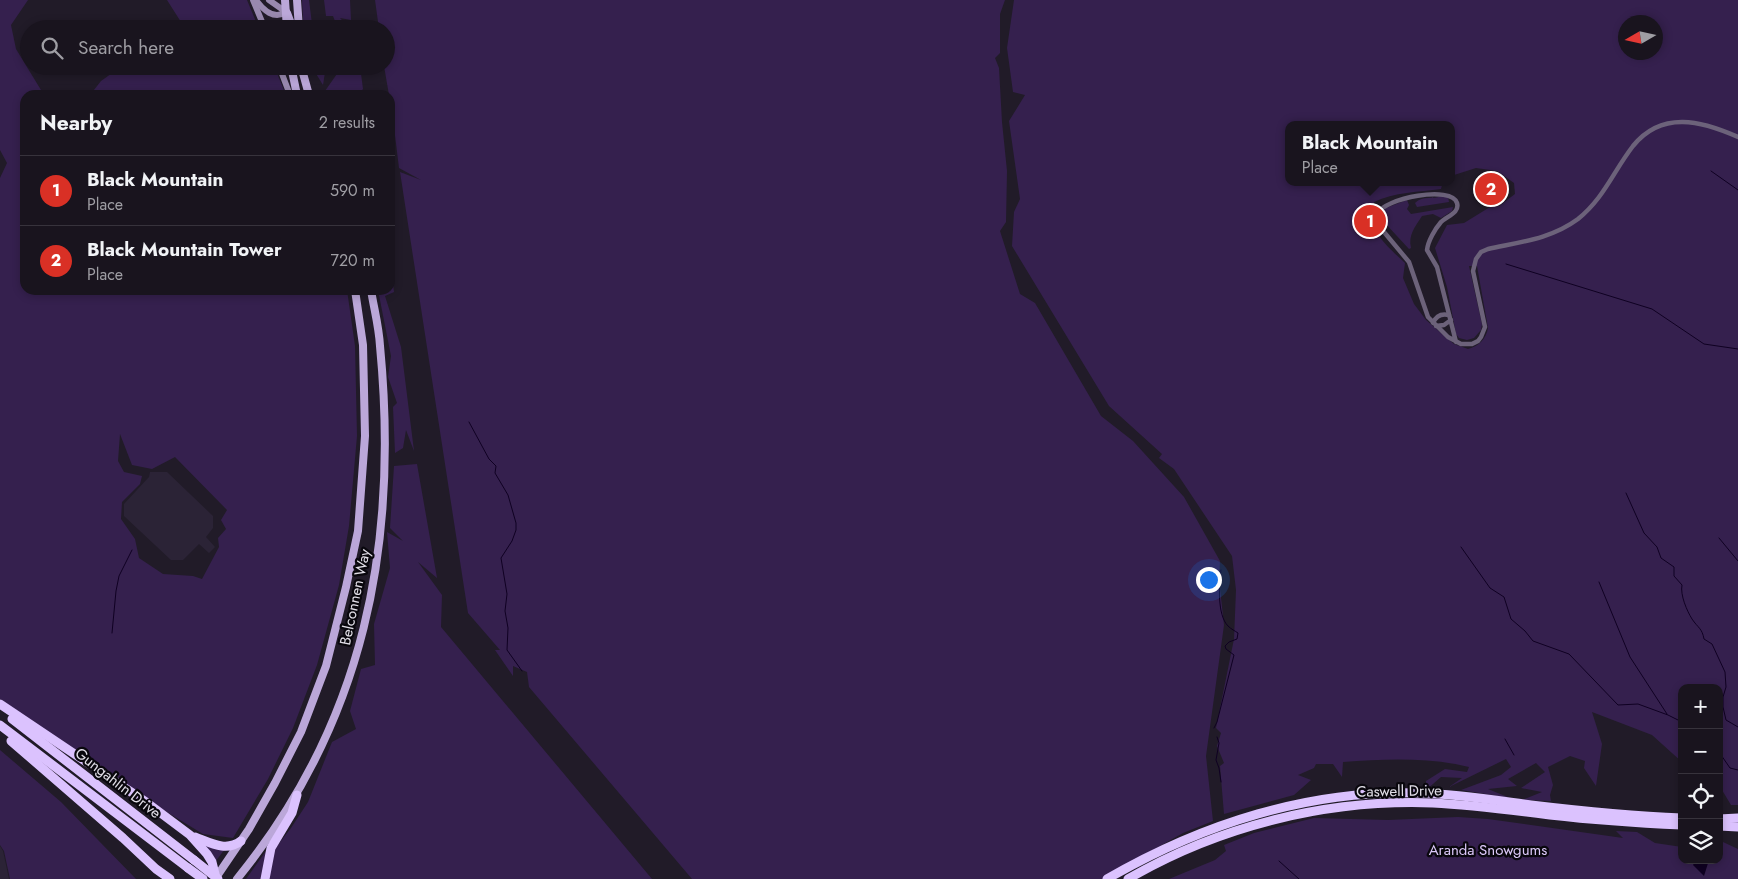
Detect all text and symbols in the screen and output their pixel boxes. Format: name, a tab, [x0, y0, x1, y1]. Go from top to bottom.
north arrow	[1618, 15, 1663, 60]
search box	[20, 20, 395, 75]
icon: search	[38, 34, 66, 62]
text: Search here	[78, 34, 174, 61]
text: Nearby	[40, 108, 112, 138]
text: 2 results	[319, 111, 375, 134]
popup	[1285, 121, 1455, 186]
text: Black Mountain	[1302, 129, 1438, 156]
text: Place	[1302, 156, 1338, 179]
text: Black Mountain	[87, 166, 223, 193]
pin: 2	[1475, 170, 1507, 208]
text: 1	[52, 179, 60, 202]
text: 590 m	[330, 179, 375, 202]
text: Place	[87, 193, 123, 216]
pin: 1	[1354, 202, 1386, 240]
text: Black Mountain Tower	[87, 236, 282, 263]
text: 2	[51, 249, 61, 272]
text: 720 m	[331, 249, 375, 272]
text: Place	[87, 263, 123, 286]
street label: Belconnen Way	[334, 546, 376, 647]
your location	[1196, 567, 1222, 593]
map controls	[1678, 684, 1723, 864]
button: +	[1678, 684, 1723, 729]
button: −	[1678, 729, 1723, 774]
street label: Gungahlin Drive	[70, 742, 166, 824]
button: locate	[1678, 774, 1723, 819]
street label: Caswell Drive	[1356, 779, 1442, 803]
button: layers	[1678, 819, 1723, 864]
park label: Aranda Snowgums	[1429, 839, 1547, 861]

